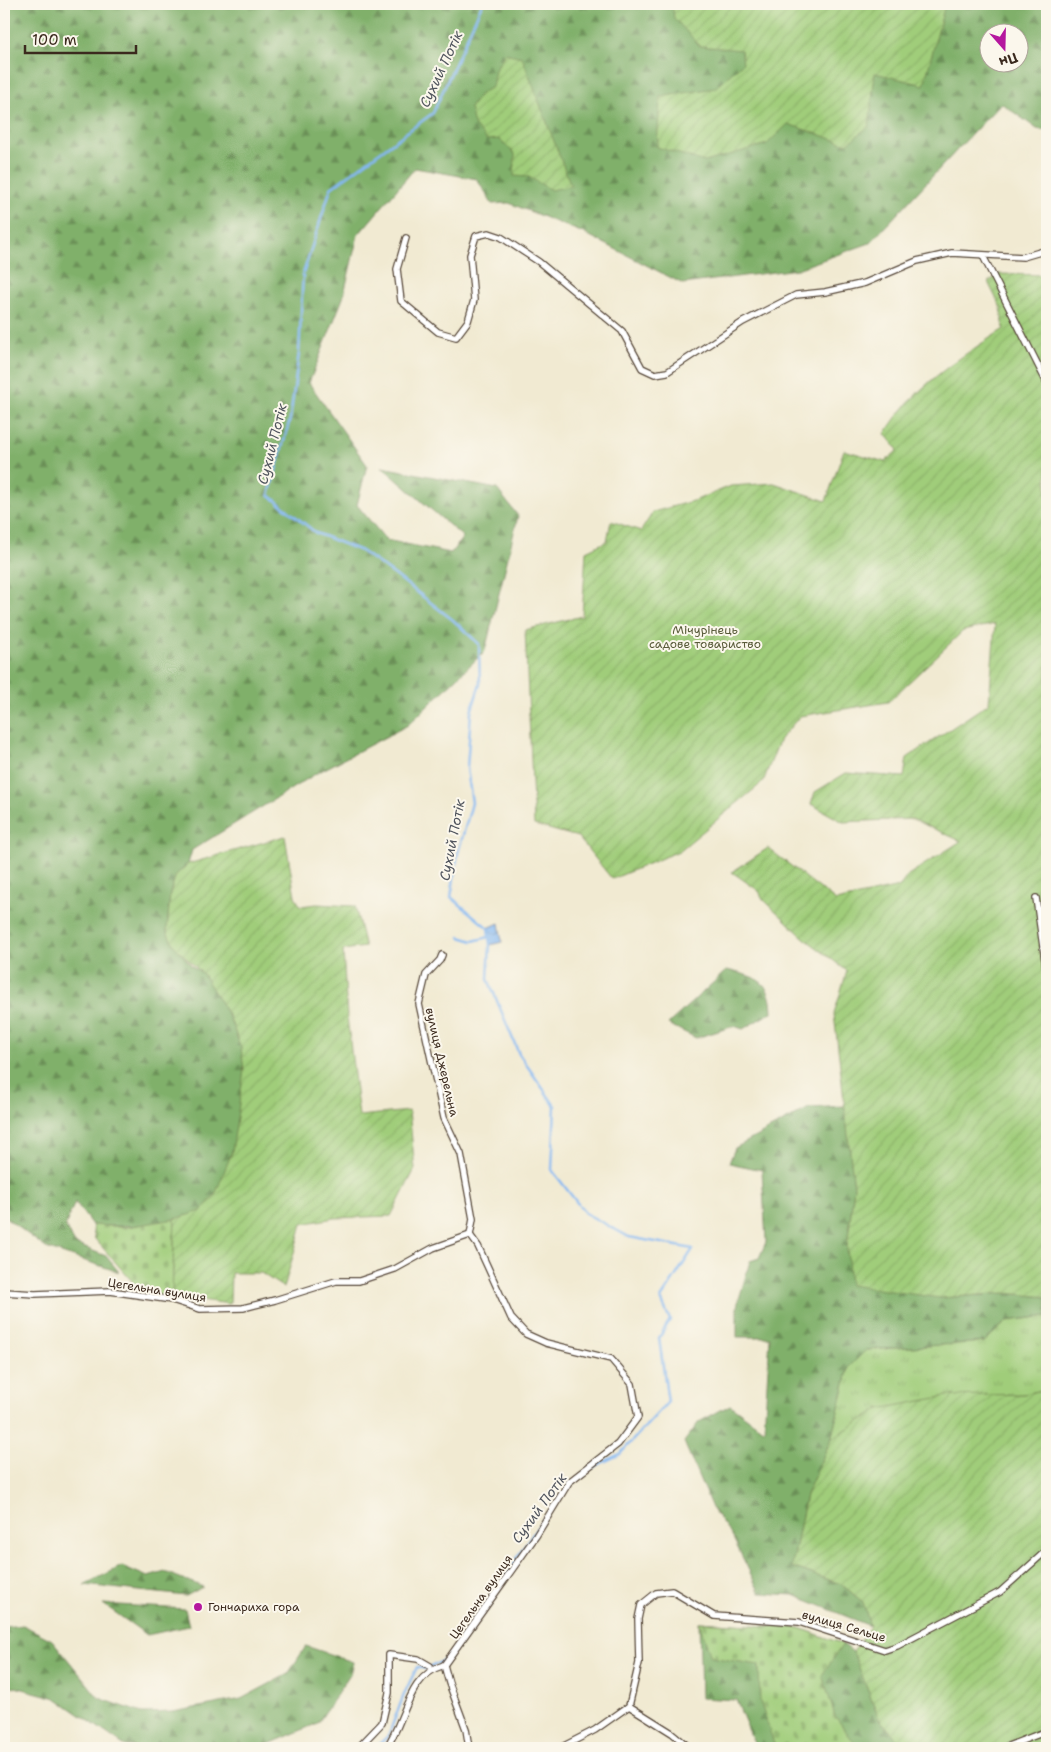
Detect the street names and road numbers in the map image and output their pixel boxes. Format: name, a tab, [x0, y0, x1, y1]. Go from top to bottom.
street label: вулиця Джерельна	[422, 1006, 462, 1119]
street label: Цегельна вулиця	[107, 1274, 207, 1306]
street label: Цегельна вулиця	[446, 1552, 516, 1642]
street label: вулиця Сельце	[800, 1606, 888, 1646]

